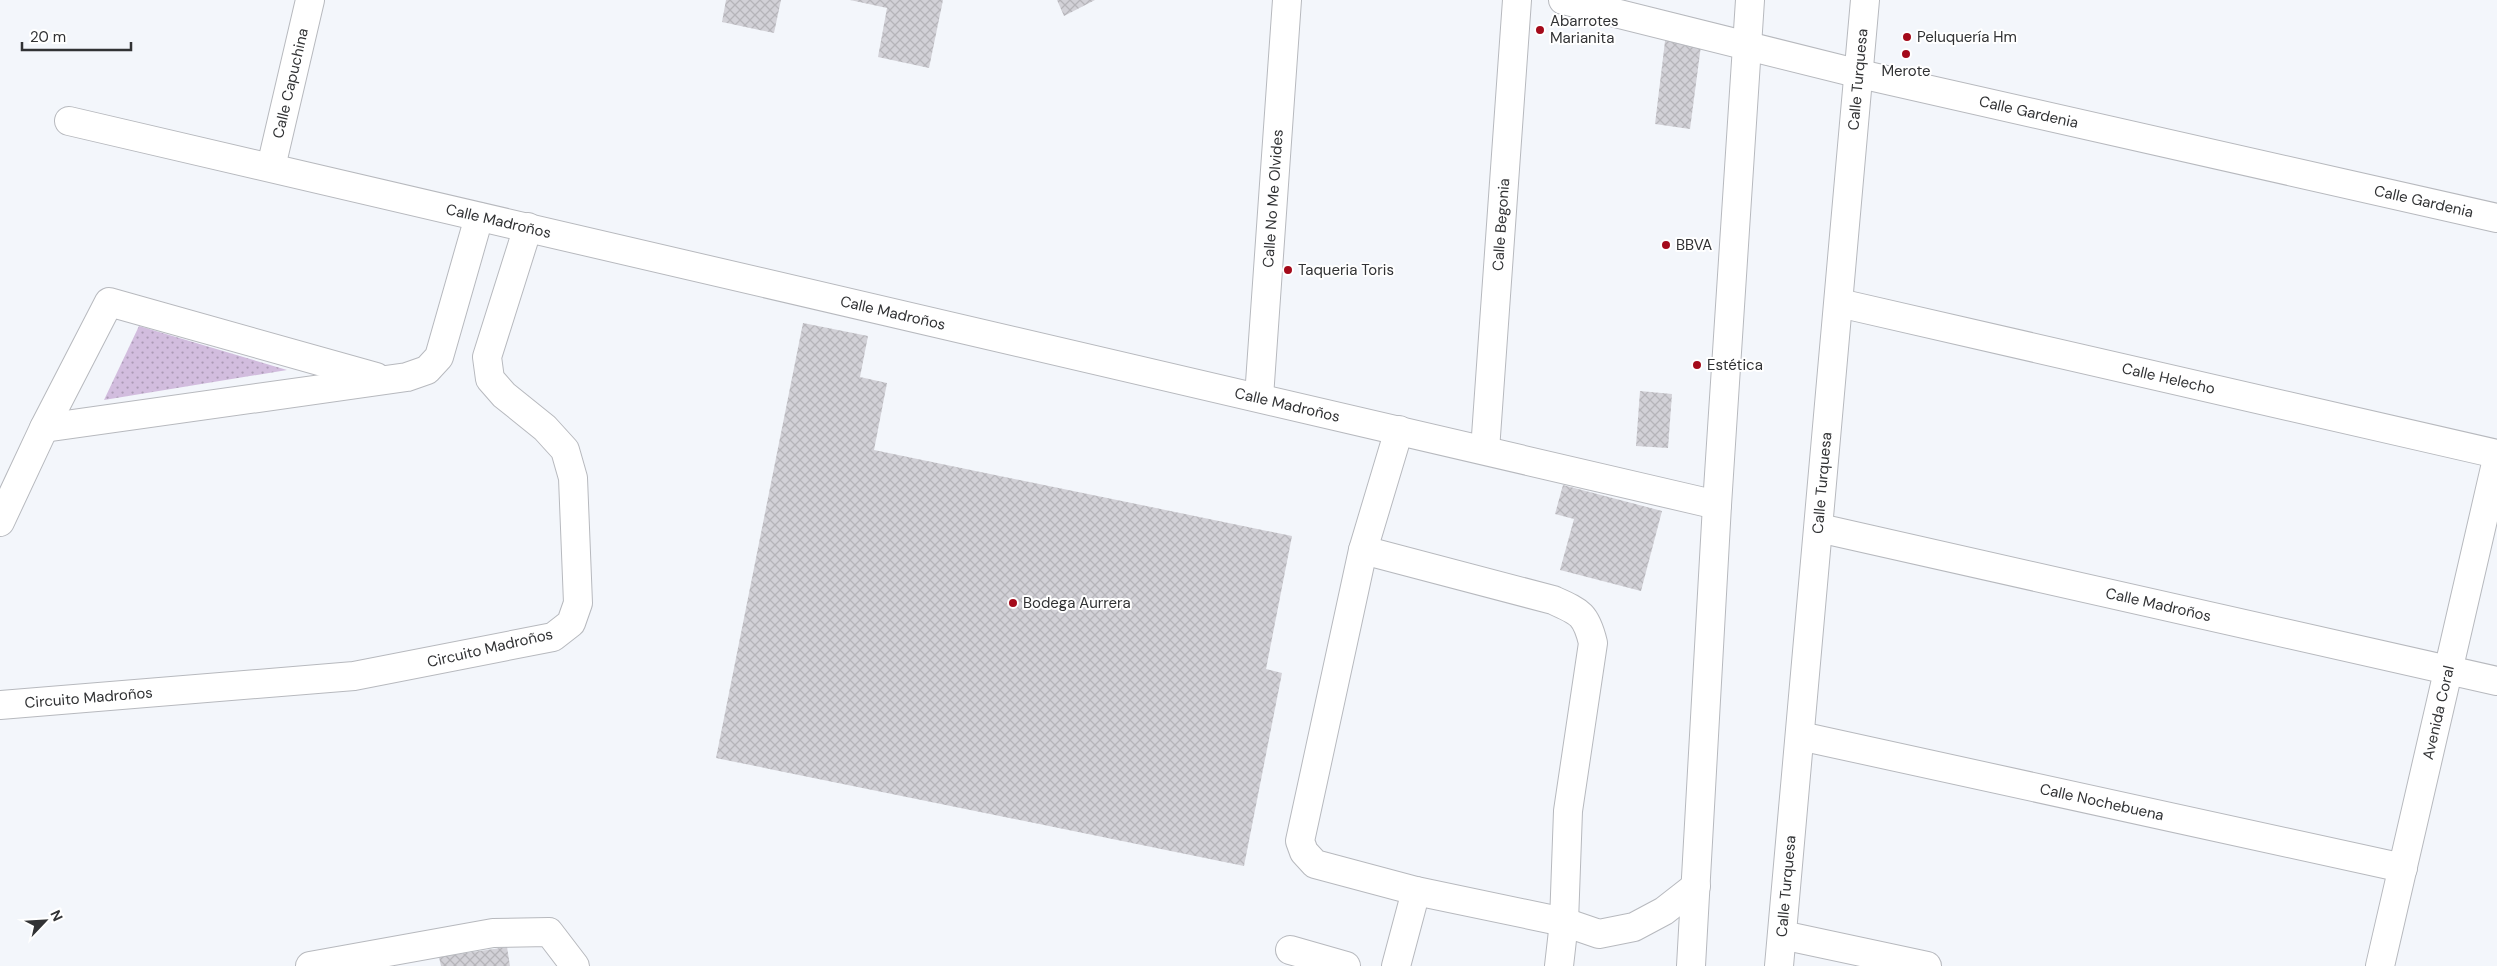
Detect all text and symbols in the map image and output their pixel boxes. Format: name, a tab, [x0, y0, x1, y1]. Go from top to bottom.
place label: Abarrotes Marianita	[1550, 11, 1619, 48]
scale bar	[22, 20, 131, 52]
marker: Abarrotes Marianita	[1534, 24, 1546, 36]
street label: Calle Capuchina	[268, 26, 313, 140]
text: 20 m	[30, 27, 66, 47]
place label: Peluquería Hm	[1917, 27, 2017, 47]
street label: Calle Turquesa	[1843, 28, 1872, 131]
marker: Peluquería Hm	[1901, 31, 1913, 43]
marker: Merote	[1900, 48, 1912, 60]
place label: Merote	[1881, 61, 1931, 81]
street label: Calle Gardenia	[1977, 91, 2080, 133]
street label: Calle No Me Olvides	[1258, 129, 1288, 268]
street label: Calle Begonia	[1488, 177, 1514, 272]
street label: Calle Gardenia	[2372, 181, 2475, 222]
street label: Calle Madroños	[444, 199, 553, 243]
place label: BBVA	[1676, 235, 1712, 255]
marker: BBVA	[1660, 239, 1672, 251]
place label: Taqueria Toris	[1298, 260, 1394, 280]
marker: Taqueria Toris	[1282, 264, 1294, 276]
street label: Calle Madroños	[838, 291, 948, 335]
place label: Estética	[1707, 355, 1763, 375]
street label: Calle Helecho	[2120, 358, 2217, 399]
marker: Estética	[1691, 359, 1703, 371]
street label: Calle Madroños	[1233, 383, 1342, 427]
street label: Calle Turquesa	[1808, 431, 1836, 535]
street label: Calle Madroños	[2104, 583, 2213, 626]
place label: Bodega Aurrera	[1023, 593, 1131, 613]
marker: Bodega Aurrera	[1007, 597, 1019, 609]
street label: Circuito Madroños	[425, 624, 555, 672]
street label: Avenida Coral	[2418, 664, 2459, 762]
street label: Circuito Madroños	[24, 683, 154, 713]
street label: Calle Nochebuena	[2038, 779, 2166, 825]
street label: Calle Turquesa	[1772, 835, 1801, 938]
north arrow	[20, 896, 70, 946]
text: N	[46, 907, 67, 924]

